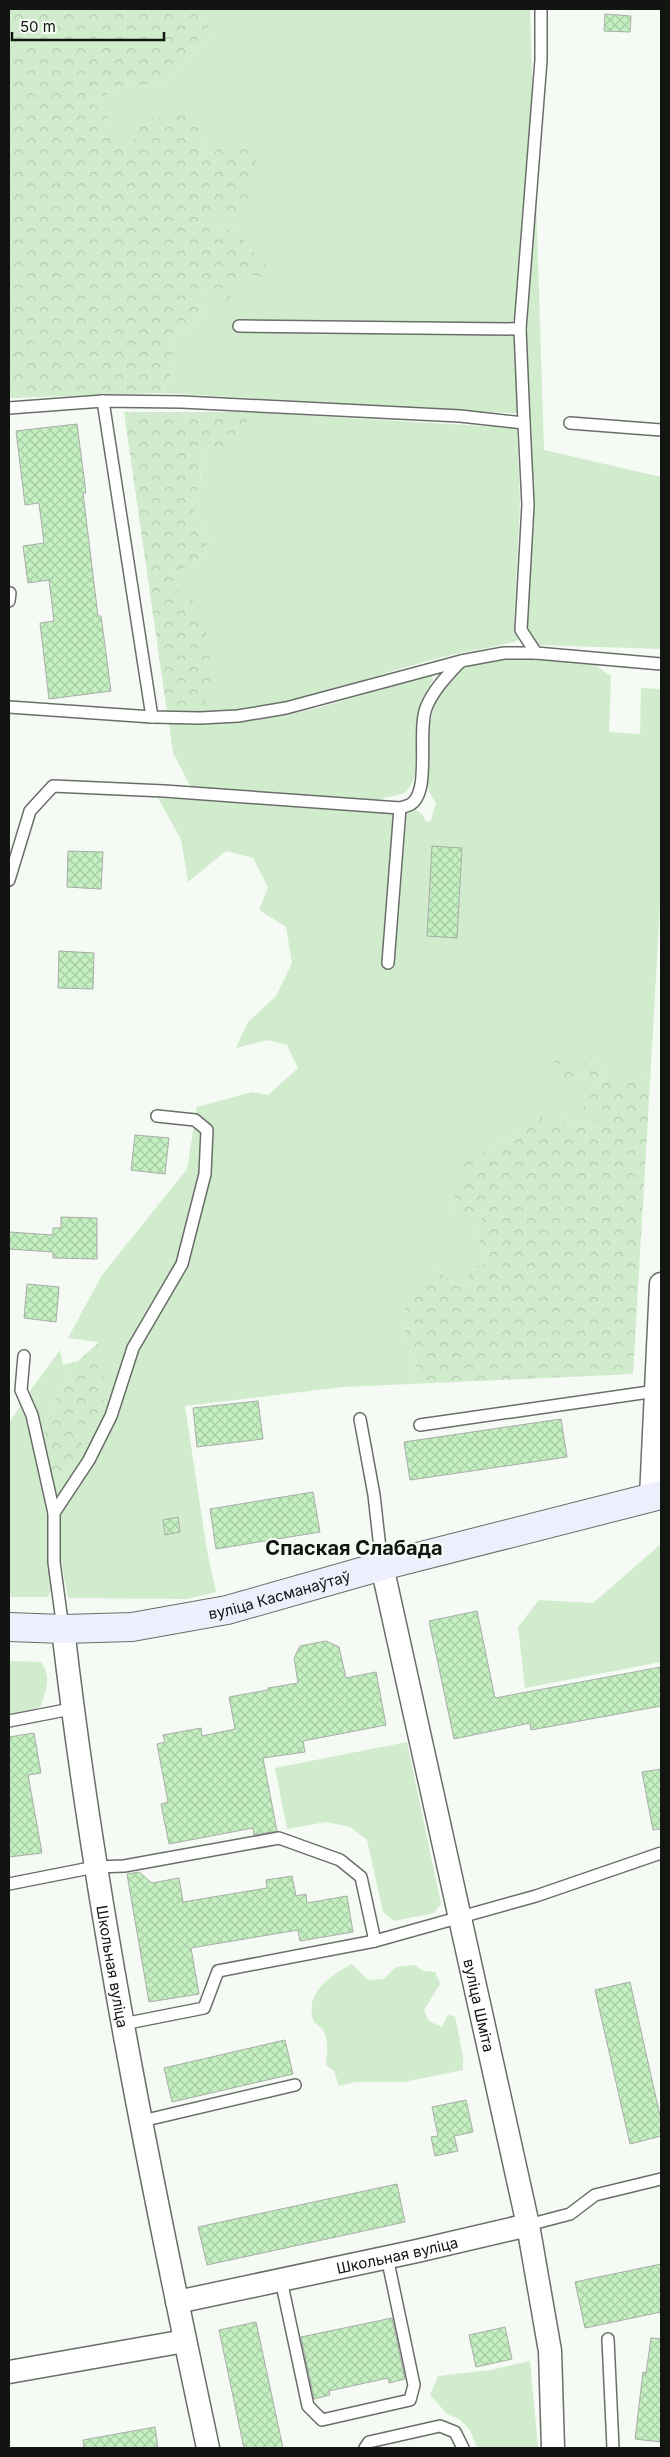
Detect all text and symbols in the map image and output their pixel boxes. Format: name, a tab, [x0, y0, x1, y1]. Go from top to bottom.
scale bar	[12, 10, 165, 42]
text: 50 m	[20, 17, 56, 36]
district label: Спаская Слабада	[265, 1536, 443, 1560]
street label: вуліца Касманаўтаў	[207, 1566, 353, 1623]
street label: Школьная вуліца	[93, 1904, 133, 2029]
street label: вуліца Шміта	[460, 1957, 499, 2054]
street label: Школьная вуліца	[334, 2232, 460, 2277]

